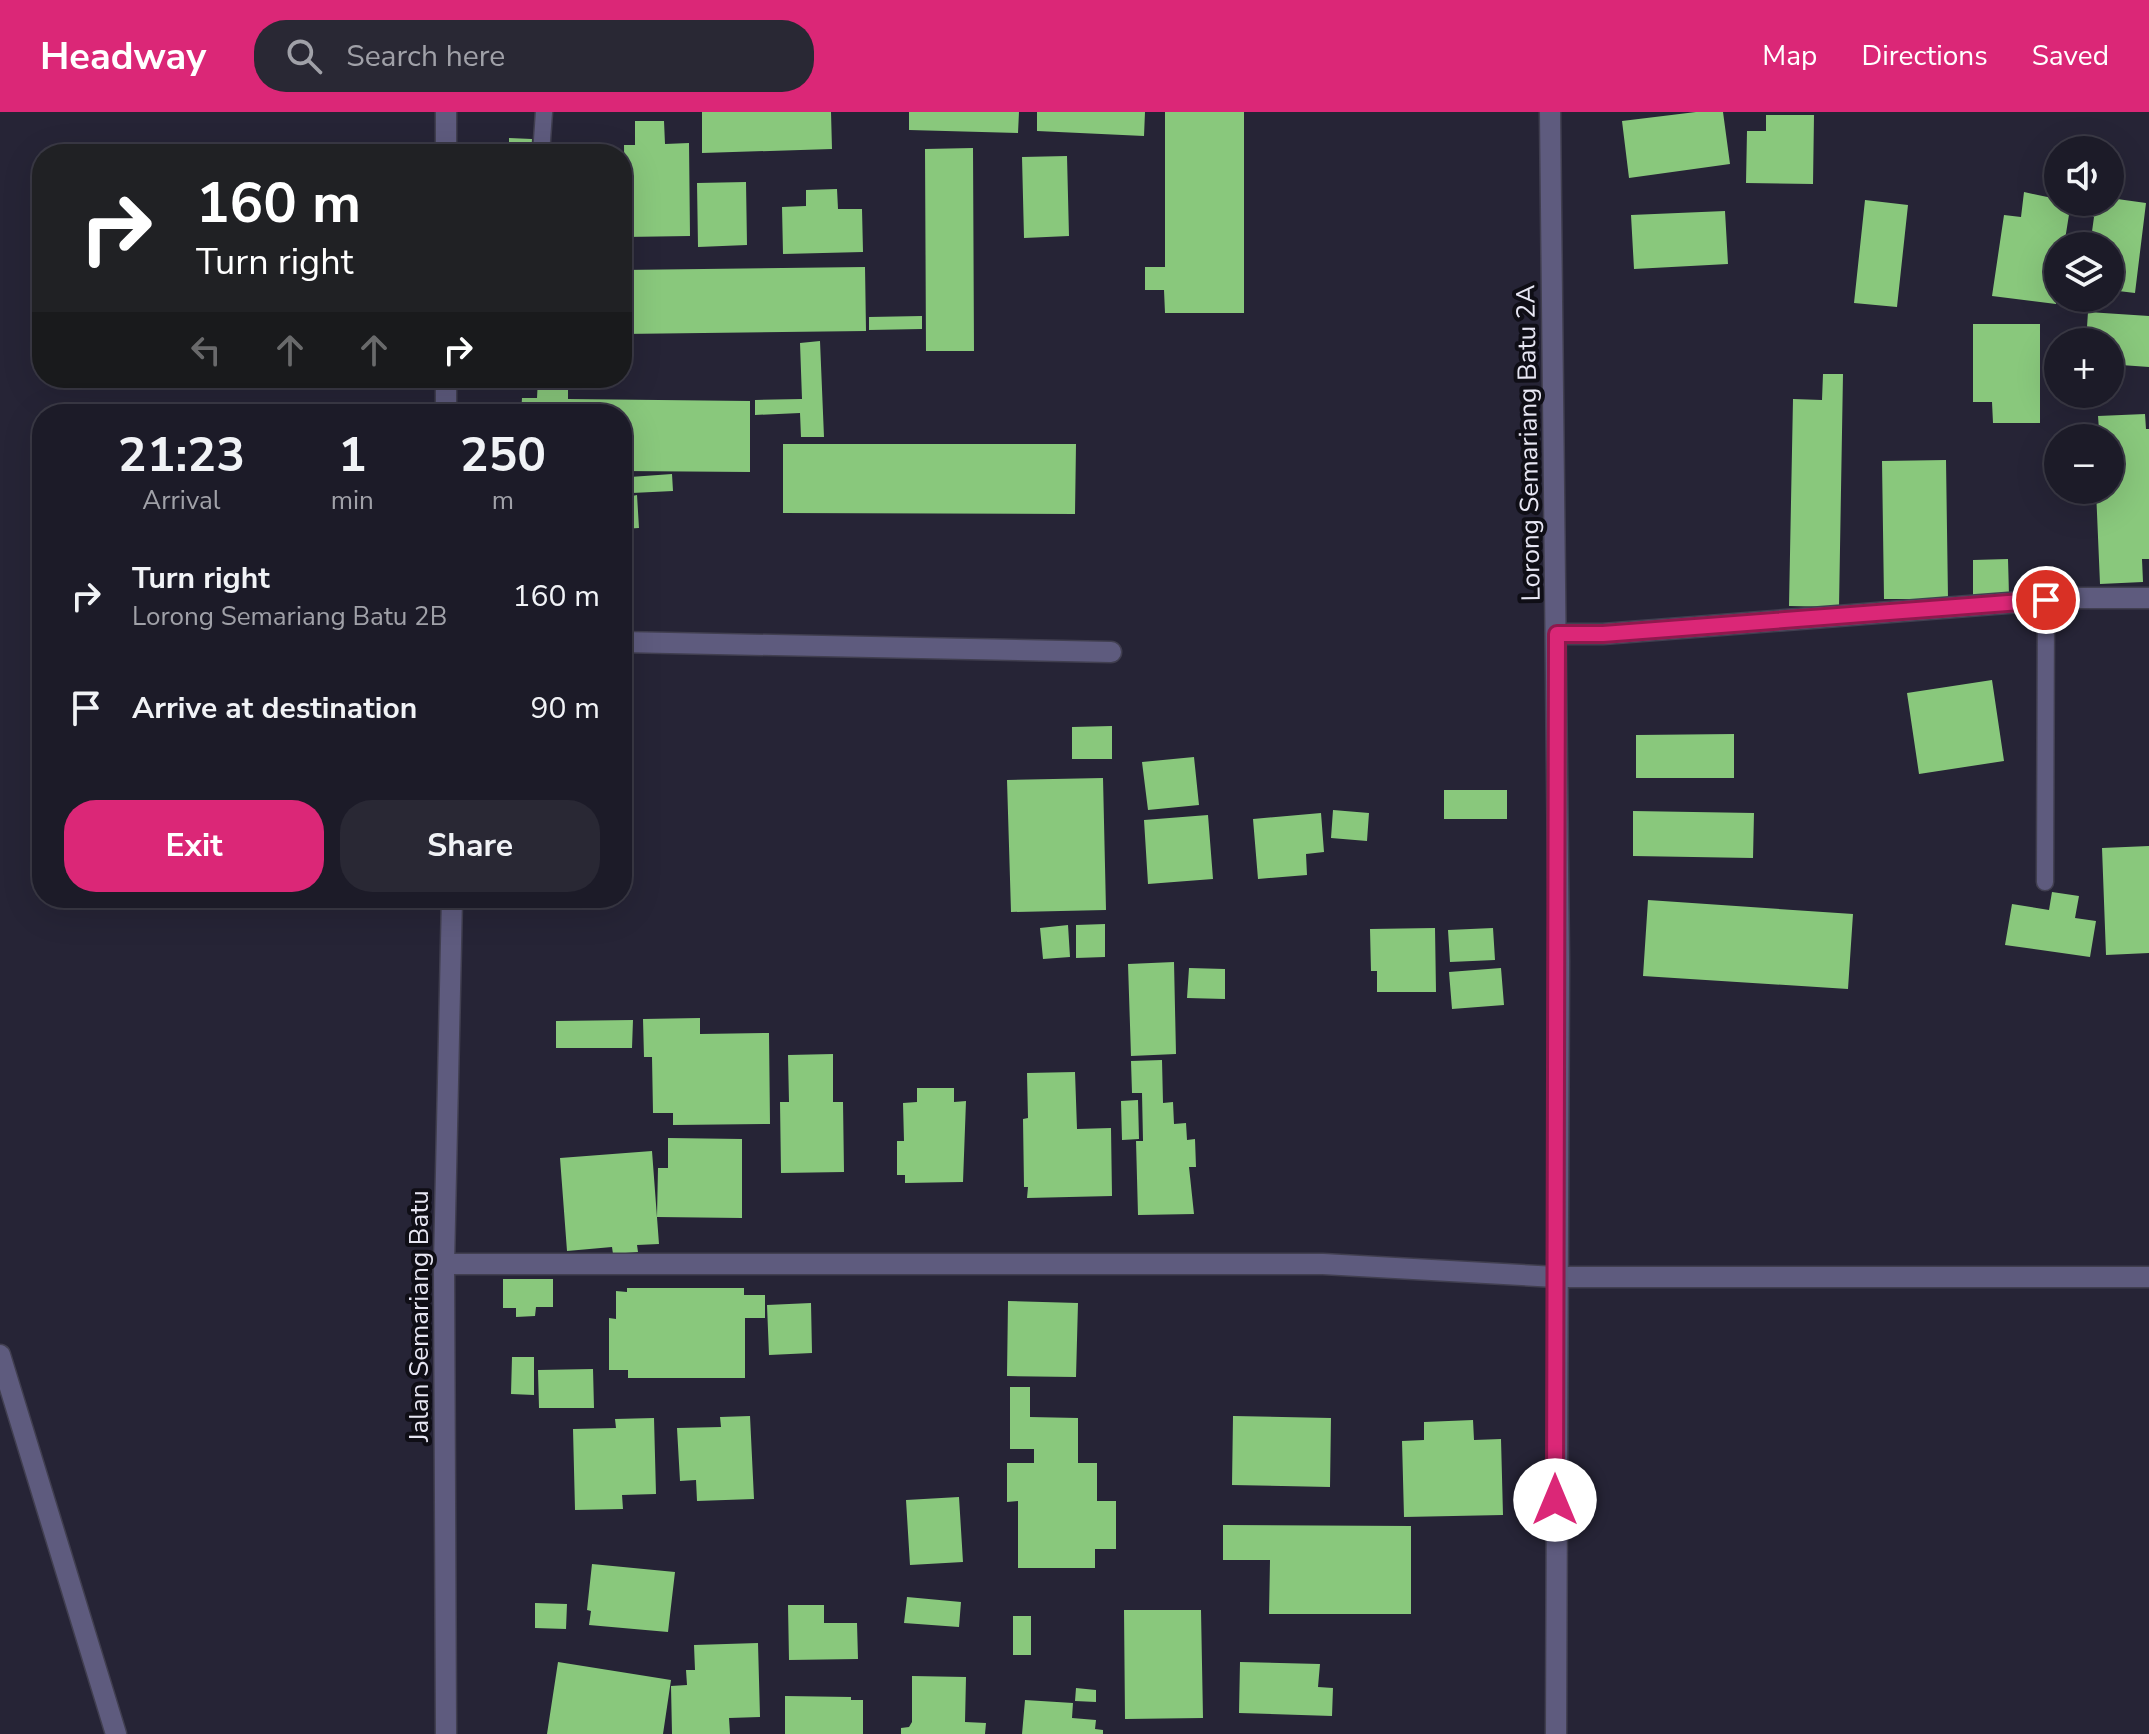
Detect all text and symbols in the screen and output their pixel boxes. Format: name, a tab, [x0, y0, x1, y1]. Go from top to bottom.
search box	[254, 20, 814, 92]
text: Headway	[40, 31, 206, 82]
icon: search	[282, 34, 326, 78]
text: Search here	[346, 36, 505, 77]
text: Map	[1762, 37, 1817, 75]
text: Directions	[1861, 37, 1988, 75]
text: Saved	[2032, 37, 2109, 75]
map controls	[2044, 136, 2124, 504]
button: sound	[2044, 136, 2124, 216]
text: 160 m	[196, 165, 361, 242]
icon: right	[64, 176, 168, 280]
button: layers	[2044, 232, 2124, 312]
text: Turn right	[196, 238, 353, 287]
street label: Lorong Semariang Batu 2A	[1508, 284, 1549, 602]
icon: left	[184, 328, 228, 372]
icon: ahead	[268, 328, 312, 372]
icon: ahead	[352, 328, 396, 372]
icon: right	[436, 328, 480, 372]
button: +	[2044, 328, 2124, 408]
text: 21:23	[118, 422, 245, 488]
text: 1	[338, 422, 367, 488]
text: 250	[460, 422, 546, 488]
button: −	[2044, 424, 2124, 504]
text: Arrival	[142, 483, 221, 518]
text: min	[331, 483, 374, 518]
text: m	[492, 483, 514, 518]
text: Turn right	[132, 558, 270, 599]
pin	[2012, 566, 2080, 634]
icon: right	[64, 574, 108, 618]
text: 160 m	[513, 576, 600, 617]
icon: arrive	[2024, 578, 2068, 622]
text: Lorong Semariang Batu 2B	[132, 599, 447, 634]
icon: arrive	[64, 686, 108, 730]
text: Arrive at destination	[132, 688, 417, 729]
text: 90 m	[531, 688, 600, 729]
button: Exit	[64, 800, 324, 892]
button: Share	[340, 800, 600, 892]
street label: Jalan Semariang Batu	[402, 1190, 437, 1443]
position arrow	[1513, 1458, 1597, 1542]

